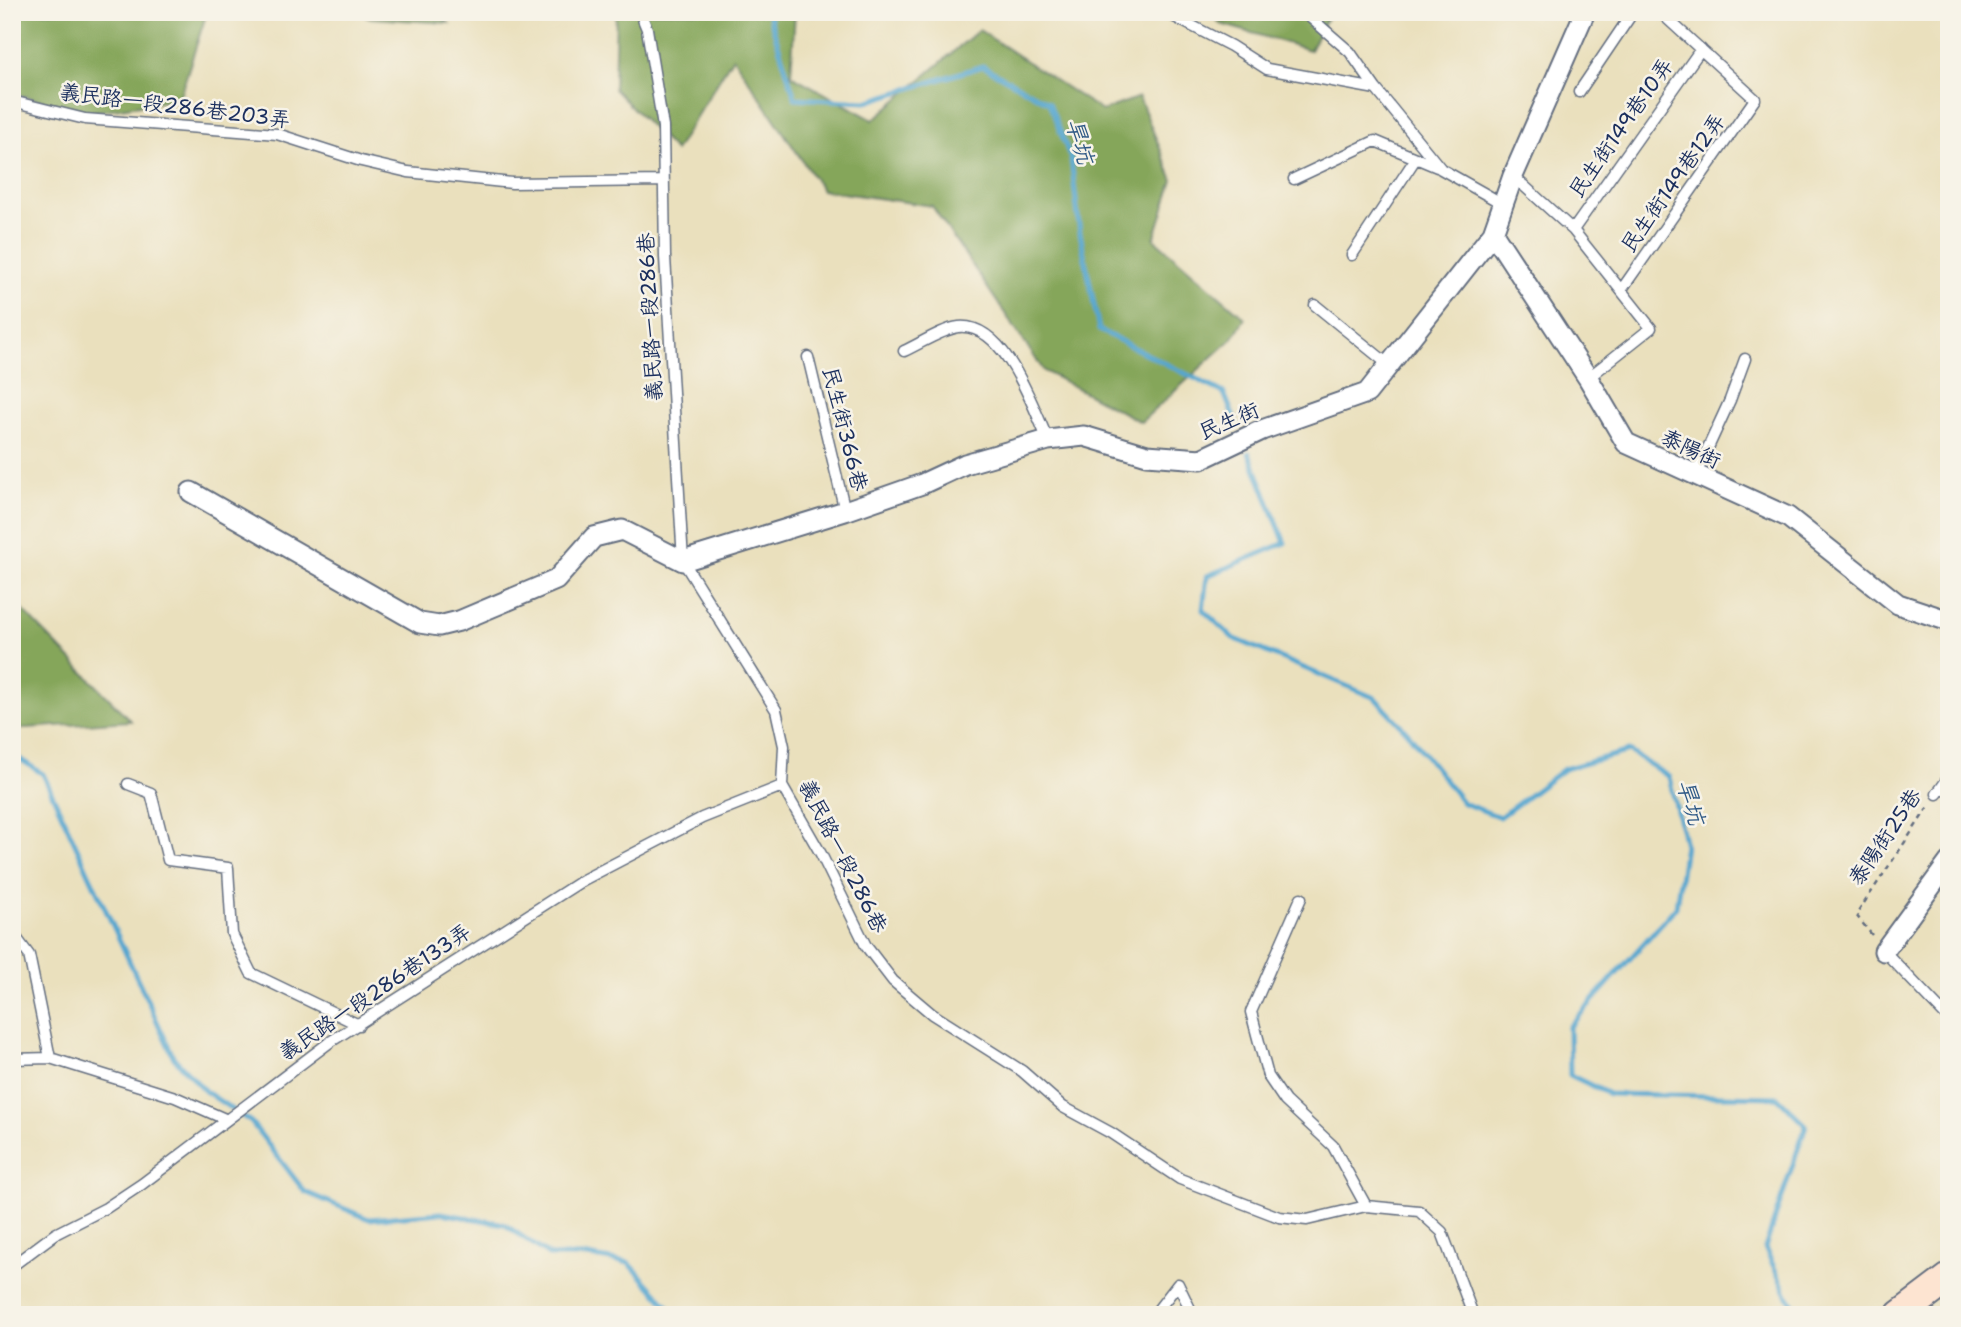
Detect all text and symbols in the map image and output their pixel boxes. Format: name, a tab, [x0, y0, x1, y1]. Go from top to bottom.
street label: 民生街149巷10弄	[1562, 53, 1680, 203]
street label: 義民路一段286巷203弄	[58, 78, 292, 134]
street label: 民生街149巷12弄	[1615, 108, 1731, 258]
water label: 旱坑	[1059, 115, 1102, 170]
street label: 義民路一段286巷	[632, 232, 668, 402]
street label: 民生街366巷	[816, 364, 874, 494]
street label: 民生街	[1195, 396, 1263, 446]
street label: 泰陽街	[1657, 423, 1725, 475]
street label: 義民路一段286巷	[792, 774, 894, 938]
water label: 旱坑	[1670, 776, 1713, 831]
street label: 泰陽街25巷	[1842, 783, 1928, 891]
street label: 義民路一段286巷133弄	[274, 917, 476, 1067]

